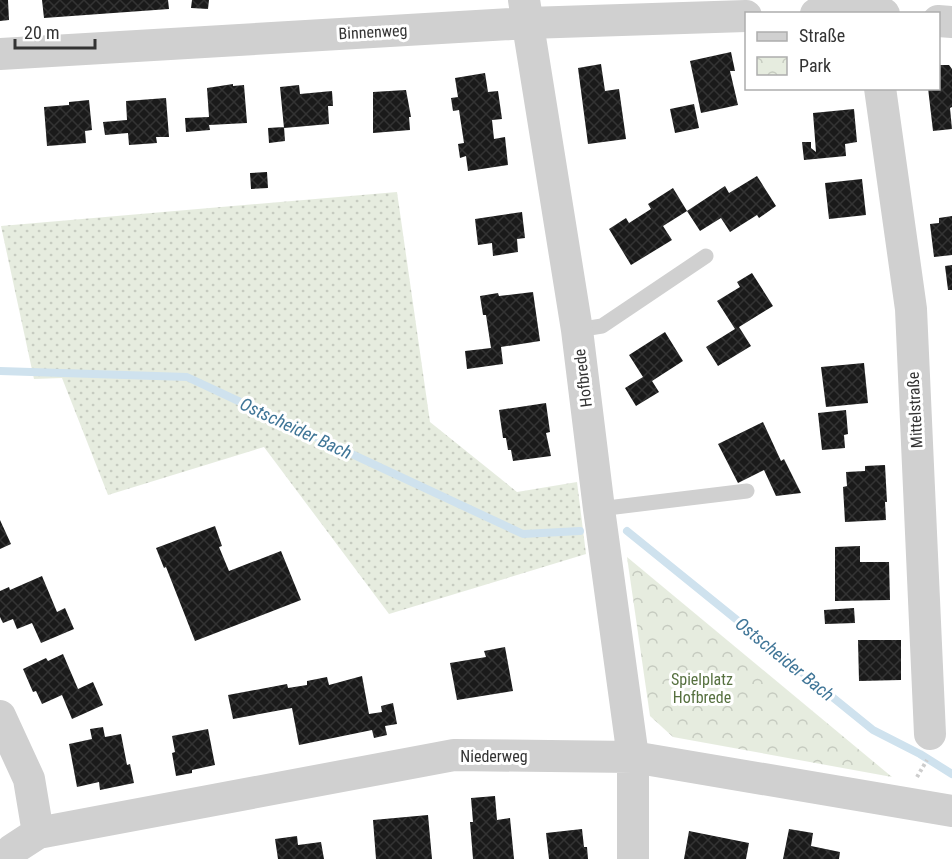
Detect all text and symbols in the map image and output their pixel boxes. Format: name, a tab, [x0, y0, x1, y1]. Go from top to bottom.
scale bar	[15, 12, 94, 50]
legend	[745, 12, 940, 90]
street label: Binnenweg	[338, 21, 408, 43]
text: 20 m	[24, 22, 59, 43]
text: Straße	[799, 25, 845, 46]
text: Park	[799, 55, 831, 76]
street label: Hofbrede	[570, 348, 596, 408]
street label: Mittelstraße	[904, 371, 926, 449]
water label: Ostscheider Bach	[237, 393, 355, 463]
water label: Ostscheider Bach	[731, 613, 839, 705]
park label: Spielplatz Hofbrede	[671, 670, 733, 707]
street label: Niederweg	[460, 747, 528, 766]

